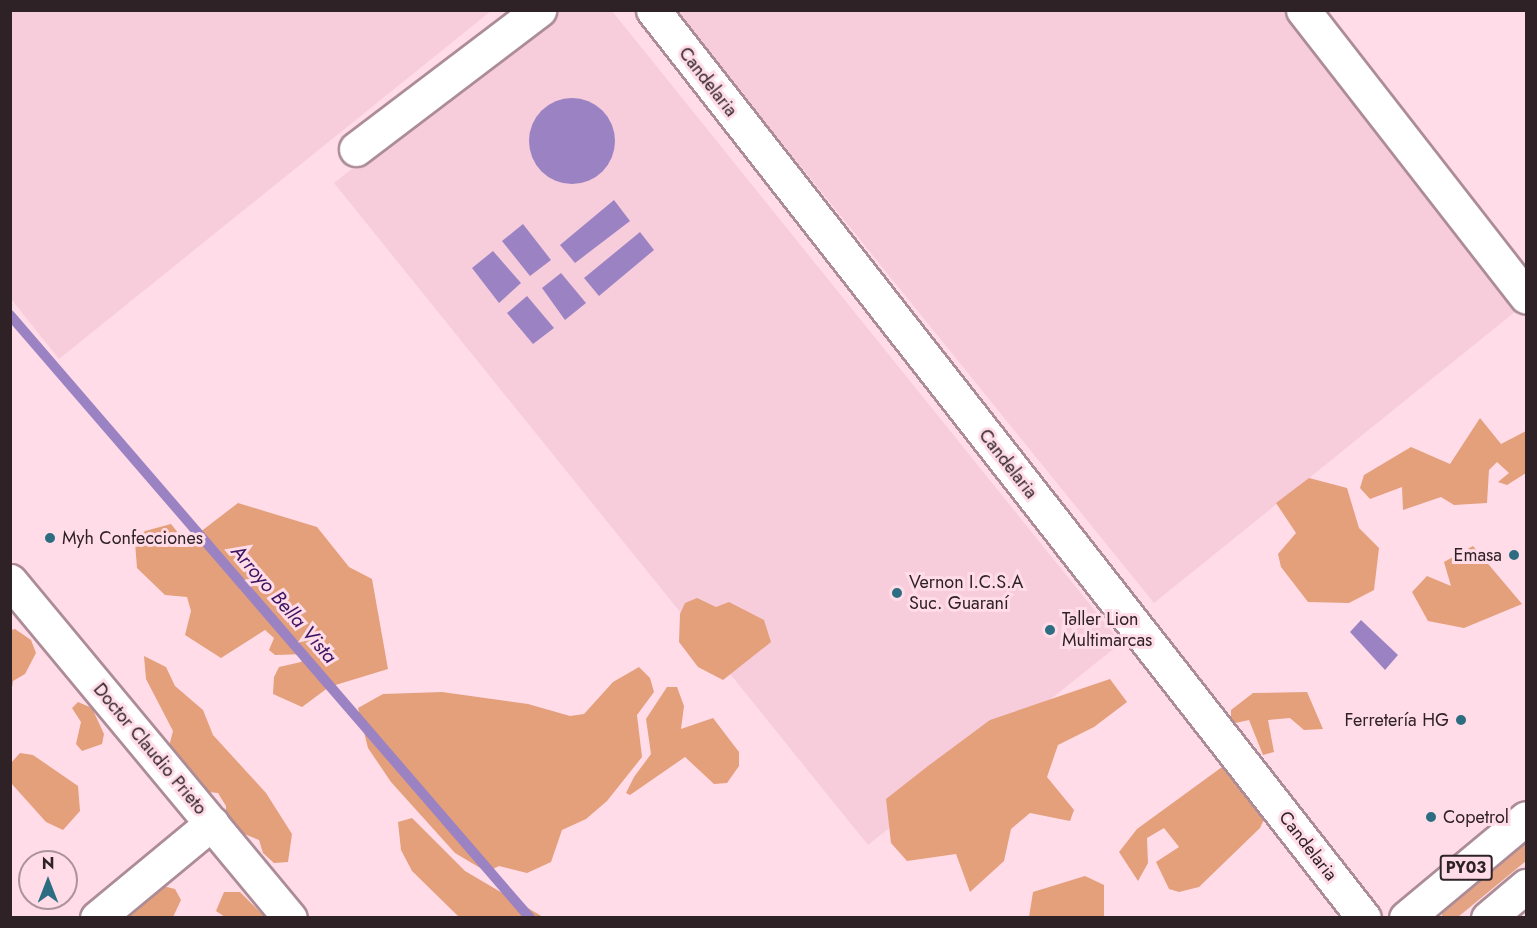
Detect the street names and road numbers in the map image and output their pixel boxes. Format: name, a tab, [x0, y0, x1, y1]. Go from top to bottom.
street label: Candelaria	[674, 43, 742, 121]
street label: Candelaria	[974, 425, 1042, 503]
street label: Doctor Claudio Prieto	[89, 679, 211, 819]
street label: Candelaria	[1274, 807, 1342, 885]
road number: PY03	[1439, 855, 1493, 881]

